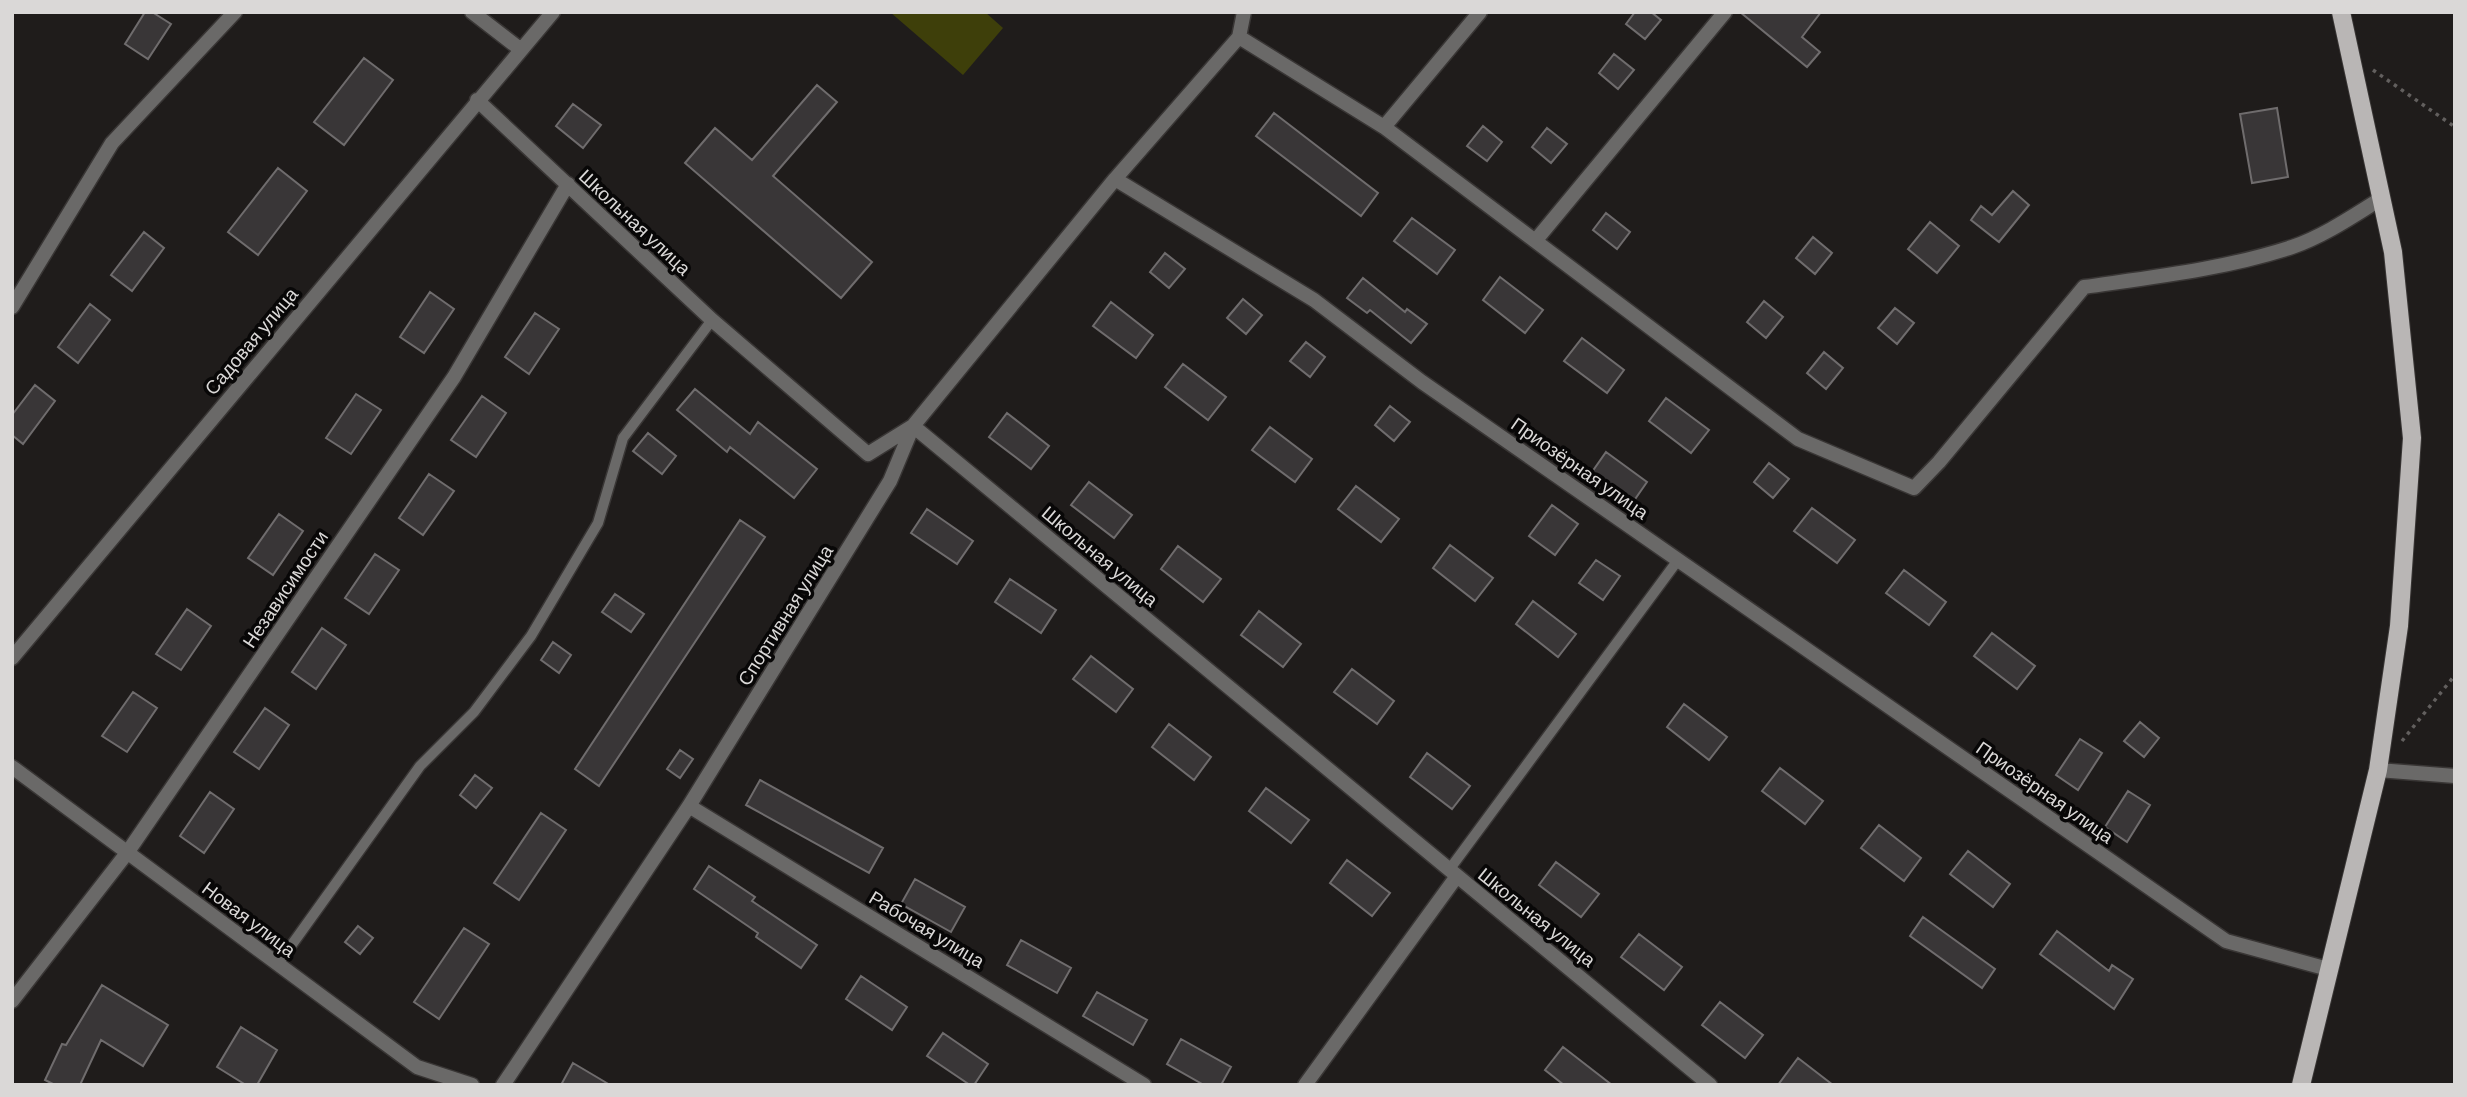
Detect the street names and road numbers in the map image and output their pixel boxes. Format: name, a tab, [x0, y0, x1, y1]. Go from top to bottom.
street label: Школьная улица	[575, 164, 696, 280]
street label: Садовая улица	[199, 282, 302, 399]
street label: Приозёрная улица	[1507, 412, 1654, 524]
street label: Школьная улица	[1038, 500, 1163, 611]
street label: Независимости	[237, 526, 332, 652]
street label: Спортивная улица	[732, 540, 837, 689]
street label: Приозёрная улица	[1972, 736, 2119, 848]
street label: Школьная улица	[1474, 862, 1601, 971]
street label: Новая улица	[198, 876, 301, 961]
street label: Рабочая улица	[865, 885, 989, 972]

